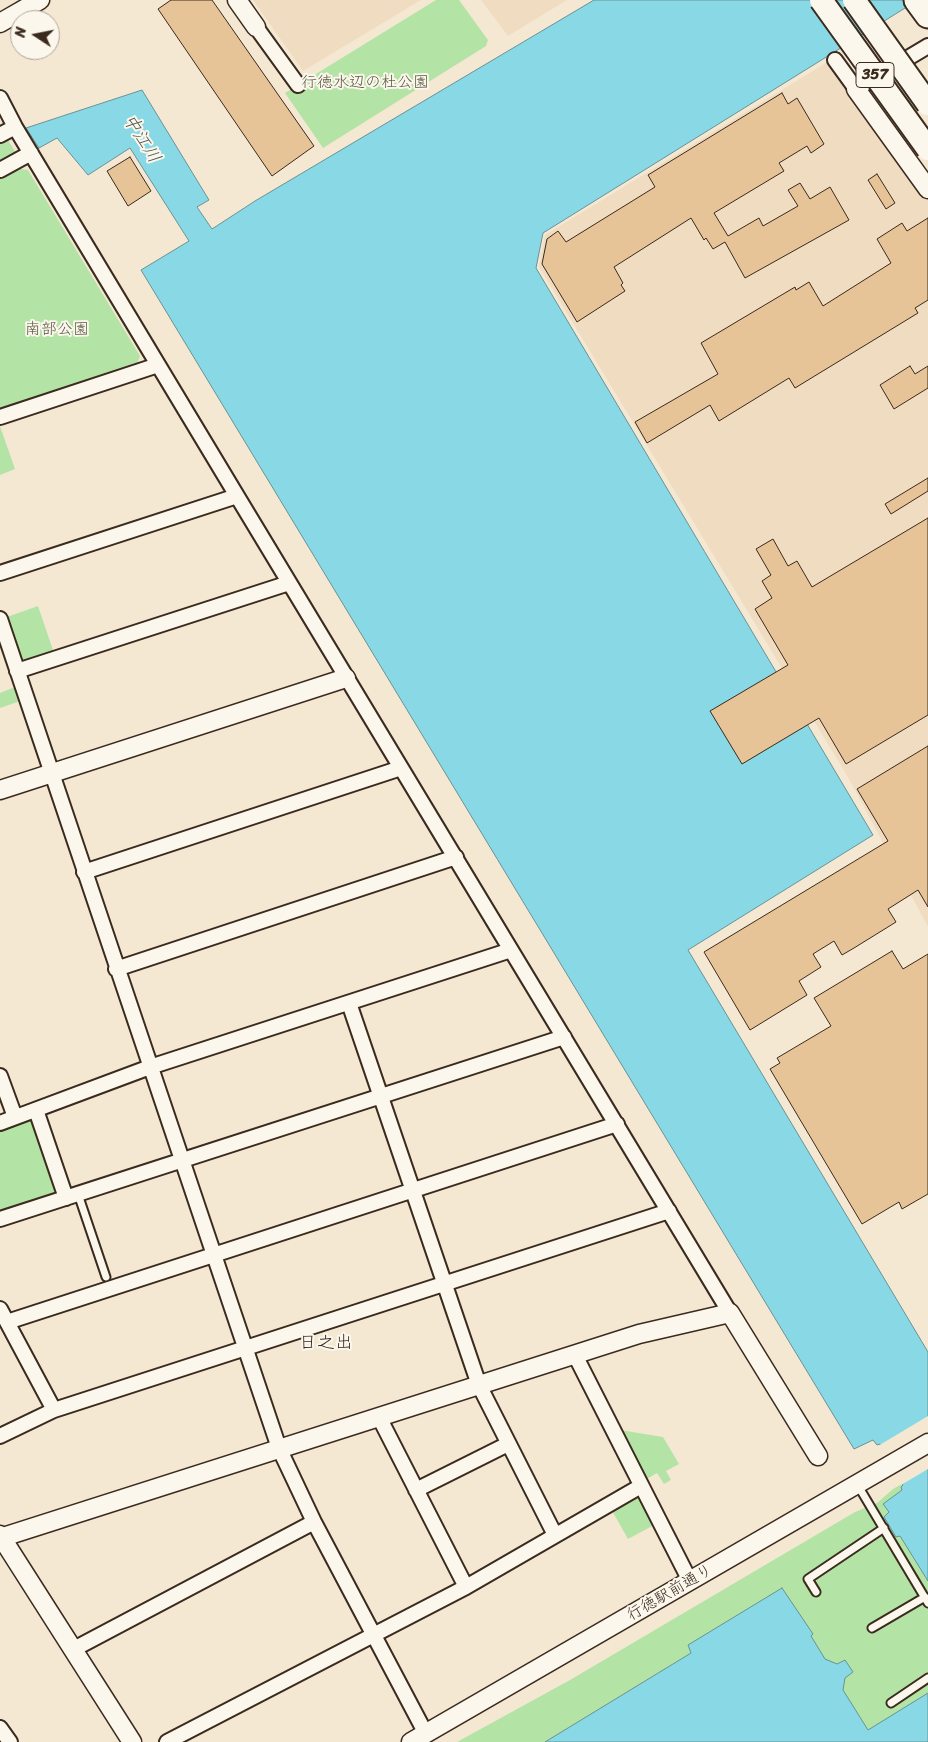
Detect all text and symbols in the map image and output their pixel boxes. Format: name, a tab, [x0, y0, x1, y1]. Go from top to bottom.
north arrow	[10, 10, 60, 60]
text: N	[8, 25, 34, 39]
road number: 357	[856, 62, 894, 88]
park label: 行徳水辺の杜公園	[301, 73, 429, 93]
water label: 中江川	[118, 110, 164, 168]
park label: 南部公園	[25, 320, 89, 340]
district label: 日之出	[299, 1332, 353, 1354]
street label: 行徳駅前通り	[624, 1561, 716, 1625]

